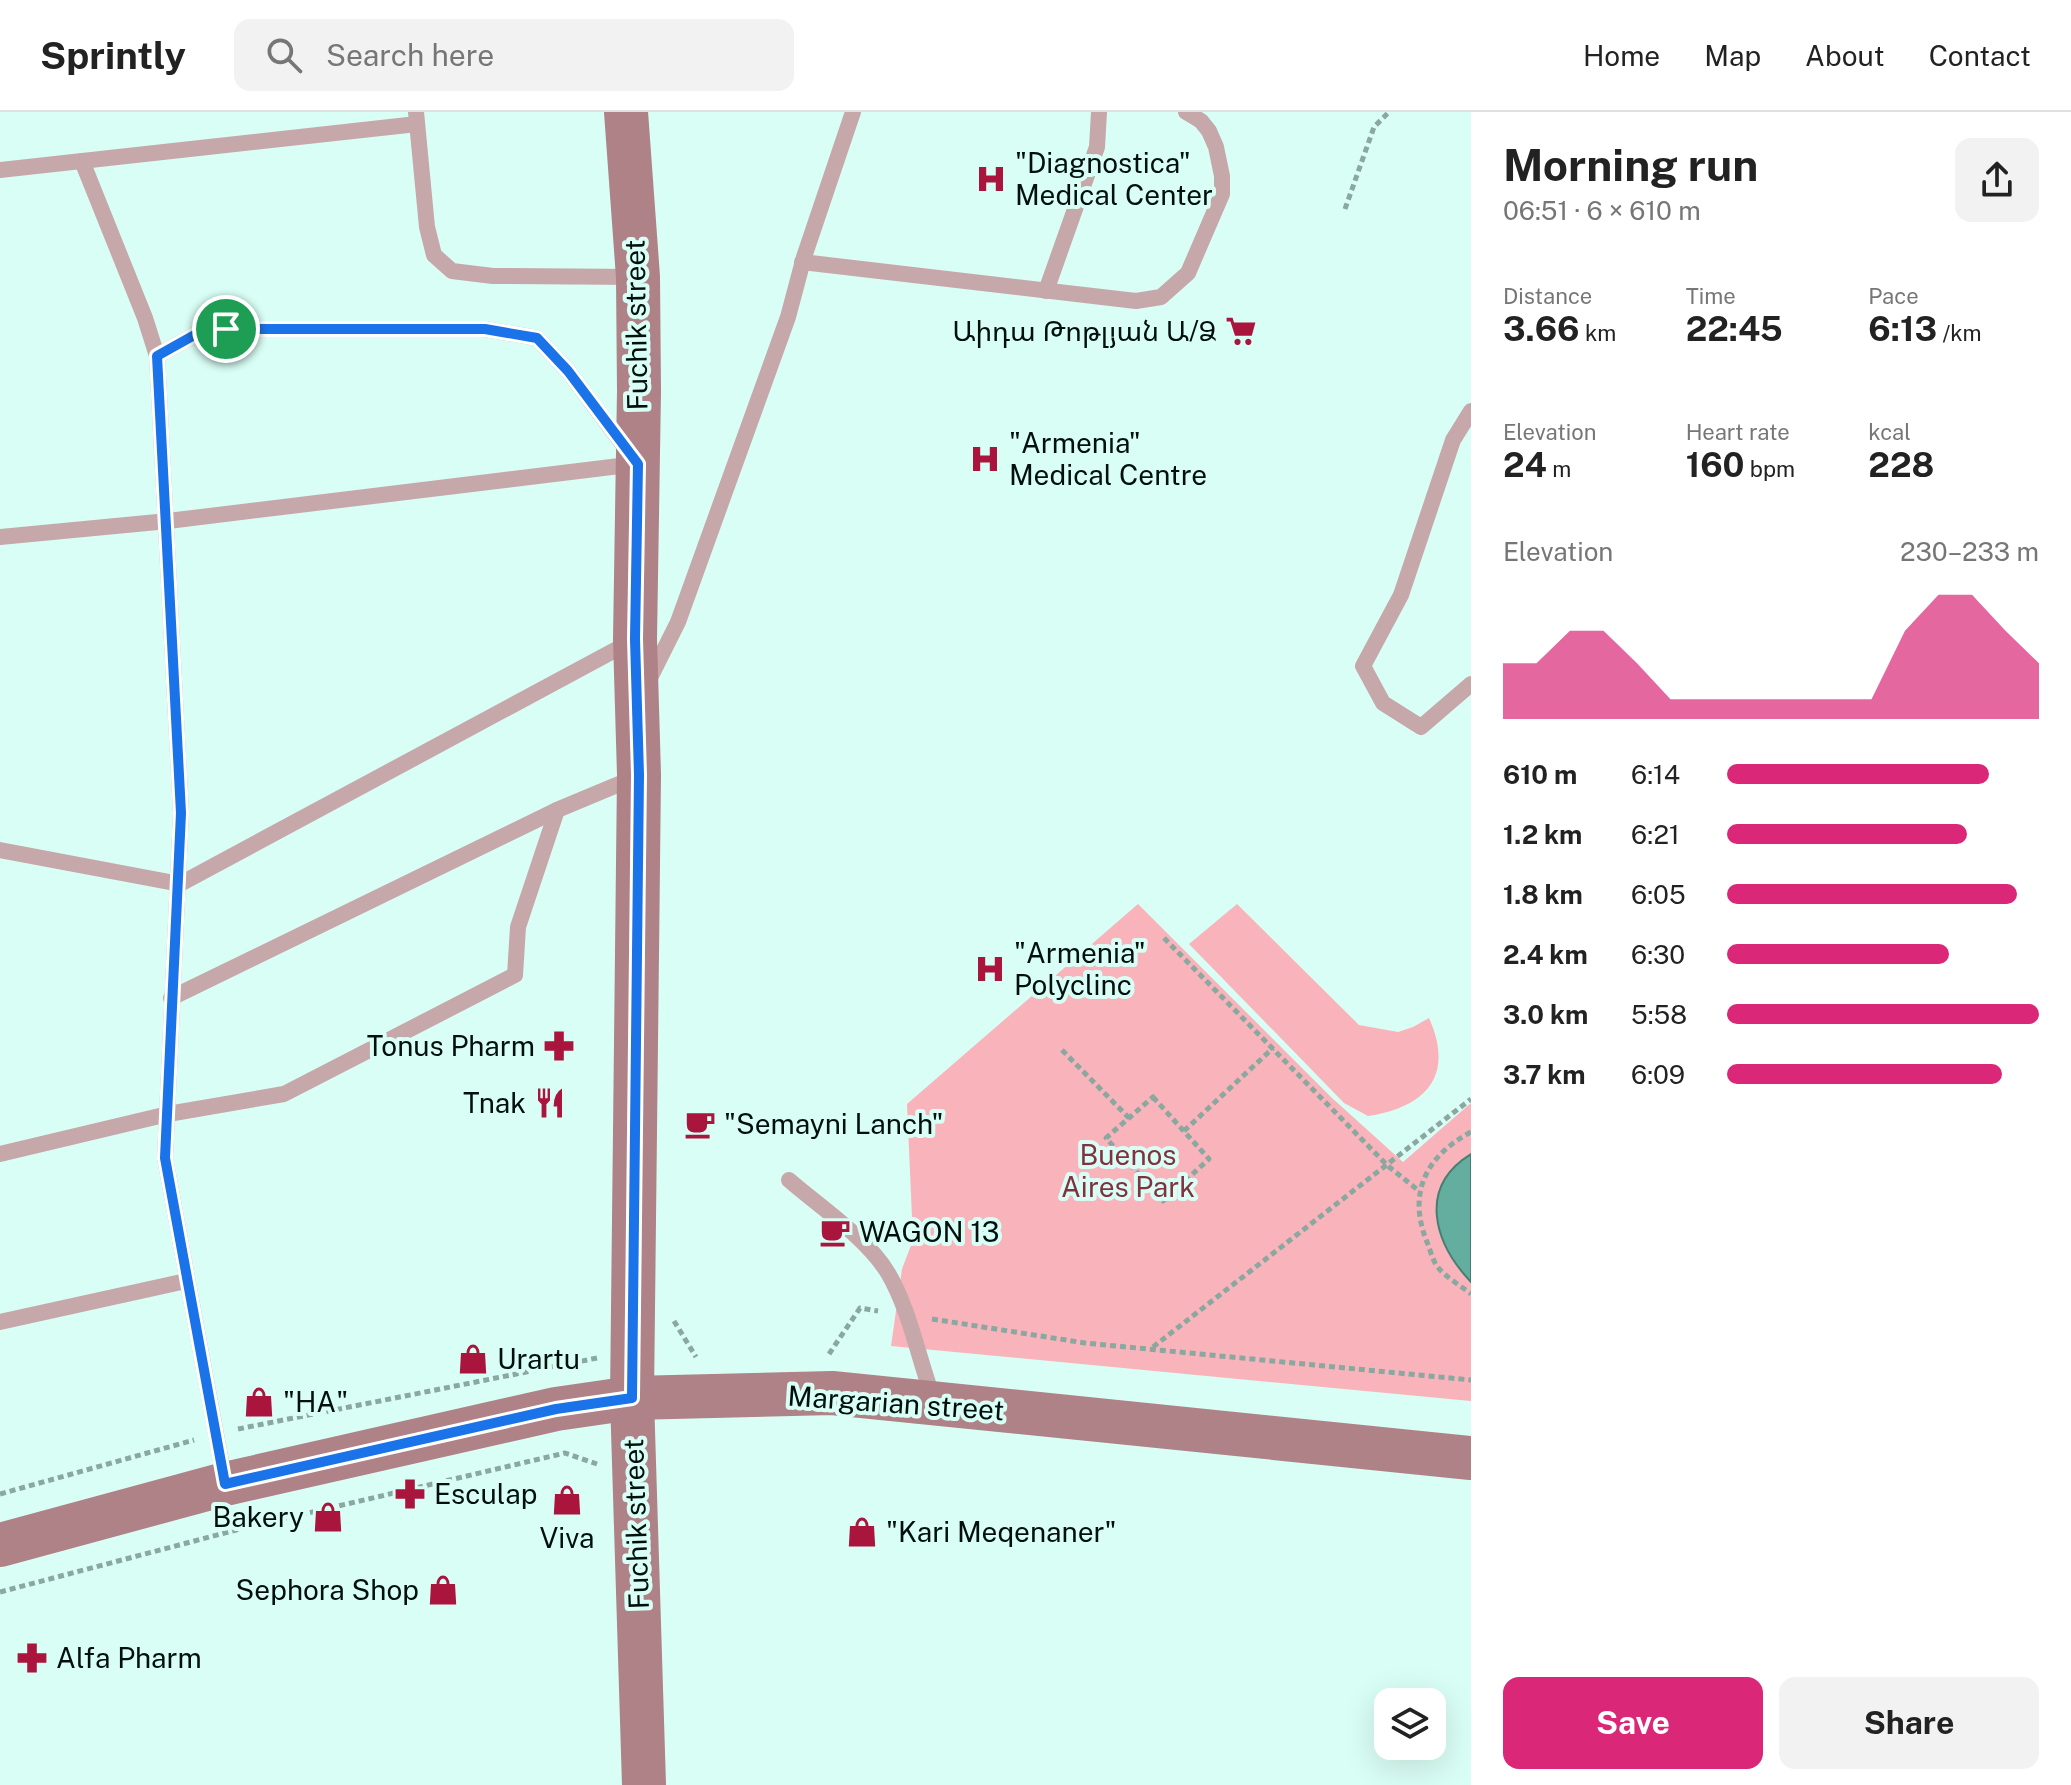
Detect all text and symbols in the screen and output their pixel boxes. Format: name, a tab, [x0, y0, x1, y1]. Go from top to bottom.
search box	[234, 19, 794, 91]
text: Sprintly	[40, 33, 186, 78]
icon: search	[262, 33, 306, 77]
text: Search here	[326, 37, 494, 73]
text: Home	[1583, 39, 1660, 72]
text: Map	[1704, 39, 1761, 72]
text: About	[1805, 39, 1885, 72]
text: Contact	[1929, 39, 2031, 72]
button: share	[1955, 138, 2039, 222]
text: Morning run	[1503, 139, 1758, 191]
place label: "Diagnostica" Medical Center	[1015, 146, 1213, 211]
hospital icon: "Diagnostica" Medical Center	[974, 162, 1008, 196]
text: 06:51 · 6 × 610 m	[1503, 195, 1701, 226]
street label: Fuchik street	[618, 239, 653, 411]
text: Distance	[1503, 283, 1592, 309]
text: Time	[1686, 283, 1736, 309]
text: Pace	[1868, 283, 1919, 309]
pin	[192, 295, 260, 363]
icon: arrive	[204, 307, 248, 351]
text: 3.66	[1503, 309, 1580, 349]
text: 22:45	[1686, 309, 1783, 349]
text: 6:13	[1868, 309, 1937, 349]
place label: Աիդա Թոթլյան Ա/Ձ	[952, 314, 1217, 348]
supermarket icon: Աիդա Թոթլյան Ա/Ձ	[1224, 314, 1258, 348]
text: km	[1580, 320, 1616, 346]
text: /km	[1937, 320, 1982, 346]
text: Elevation	[1503, 419, 1596, 445]
text: Heart rate	[1686, 419, 1790, 445]
text: kcal	[1868, 419, 1911, 445]
place label: "Armenia" Medical Centre	[1009, 426, 1207, 491]
hospital icon: "Armenia" Medical Centre	[968, 442, 1002, 476]
text: 24	[1503, 445, 1547, 485]
text: 160	[1686, 445, 1744, 485]
text: 228	[1868, 445, 1934, 485]
text: m	[1547, 456, 1571, 482]
text: bpm	[1744, 456, 1795, 482]
text: Elevation	[1503, 536, 1613, 567]
text: 230–233 m	[1900, 536, 2039, 567]
text: 610 m	[1503, 759, 1577, 790]
text: 6:14	[1631, 759, 1680, 790]
text: 1.2 km	[1503, 819, 1582, 850]
text: 6:21	[1631, 819, 1680, 850]
text: 1.8 km	[1503, 879, 1583, 910]
text: 6:05	[1631, 879, 1686, 910]
place label: "Armenia" Polyclinc	[1014, 936, 1146, 1001]
text: 2.4 km	[1503, 939, 1588, 970]
text: 6:30	[1631, 939, 1685, 970]
hospital icon: "Armenia" Polyclinc	[973, 952, 1007, 986]
text: 3.0 km	[1503, 999, 1588, 1030]
text: 5:58	[1631, 999, 1687, 1030]
place label: Tonus Pharm	[367, 1029, 535, 1062]
pharmacy icon: Tonus Pharm	[542, 1029, 576, 1063]
text: 3.7 km	[1503, 1059, 1586, 1090]
text: 6:09	[1631, 1059, 1685, 1090]
place label: Tnak	[463, 1086, 526, 1119]
restaurant icon: Tnak	[533, 1086, 567, 1120]
cafe icon: "Semayni Lanch"	[683, 1107, 717, 1141]
place label: "Semayni Lanch"	[724, 1107, 944, 1140]
park label: Buenos Aires Park	[1061, 1138, 1195, 1203]
cafe icon: WAGON 13	[818, 1215, 852, 1249]
place label: WAGON 13	[859, 1215, 999, 1248]
shop icon: Urartu	[456, 1342, 490, 1376]
place label: Urartu	[497, 1342, 580, 1375]
street label: Margarian street	[787, 1378, 1005, 1427]
shop icon: "HA"	[242, 1385, 276, 1419]
place label: "HA"	[283, 1385, 348, 1418]
street label: Fuchik street	[616, 1438, 655, 1610]
pharmacy icon: Esculap	[393, 1477, 427, 1511]
place label: Esculap	[434, 1477, 537, 1510]
shop icon: Viva	[550, 1483, 584, 1517]
place label: Bakery	[213, 1500, 304, 1533]
shop icon: Bakery	[311, 1500, 345, 1534]
shop icon: "Kari Meqenaner"	[845, 1515, 879, 1549]
place label: "Kari Meqenaner"	[886, 1515, 1117, 1548]
place label: Viva	[539, 1521, 595, 1554]
place label: Sephora Shop	[236, 1573, 419, 1606]
shop icon: Sephora Shop	[426, 1573, 460, 1607]
pharmacy icon: Alfa Pharm	[15, 1641, 49, 1675]
place label: Alfa Pharm	[56, 1641, 202, 1674]
button: Save	[1503, 1677, 1763, 1769]
button: Share	[1779, 1677, 2039, 1769]
map controls	[1374, 1688, 1446, 1760]
button: layers	[1374, 1688, 1446, 1760]

